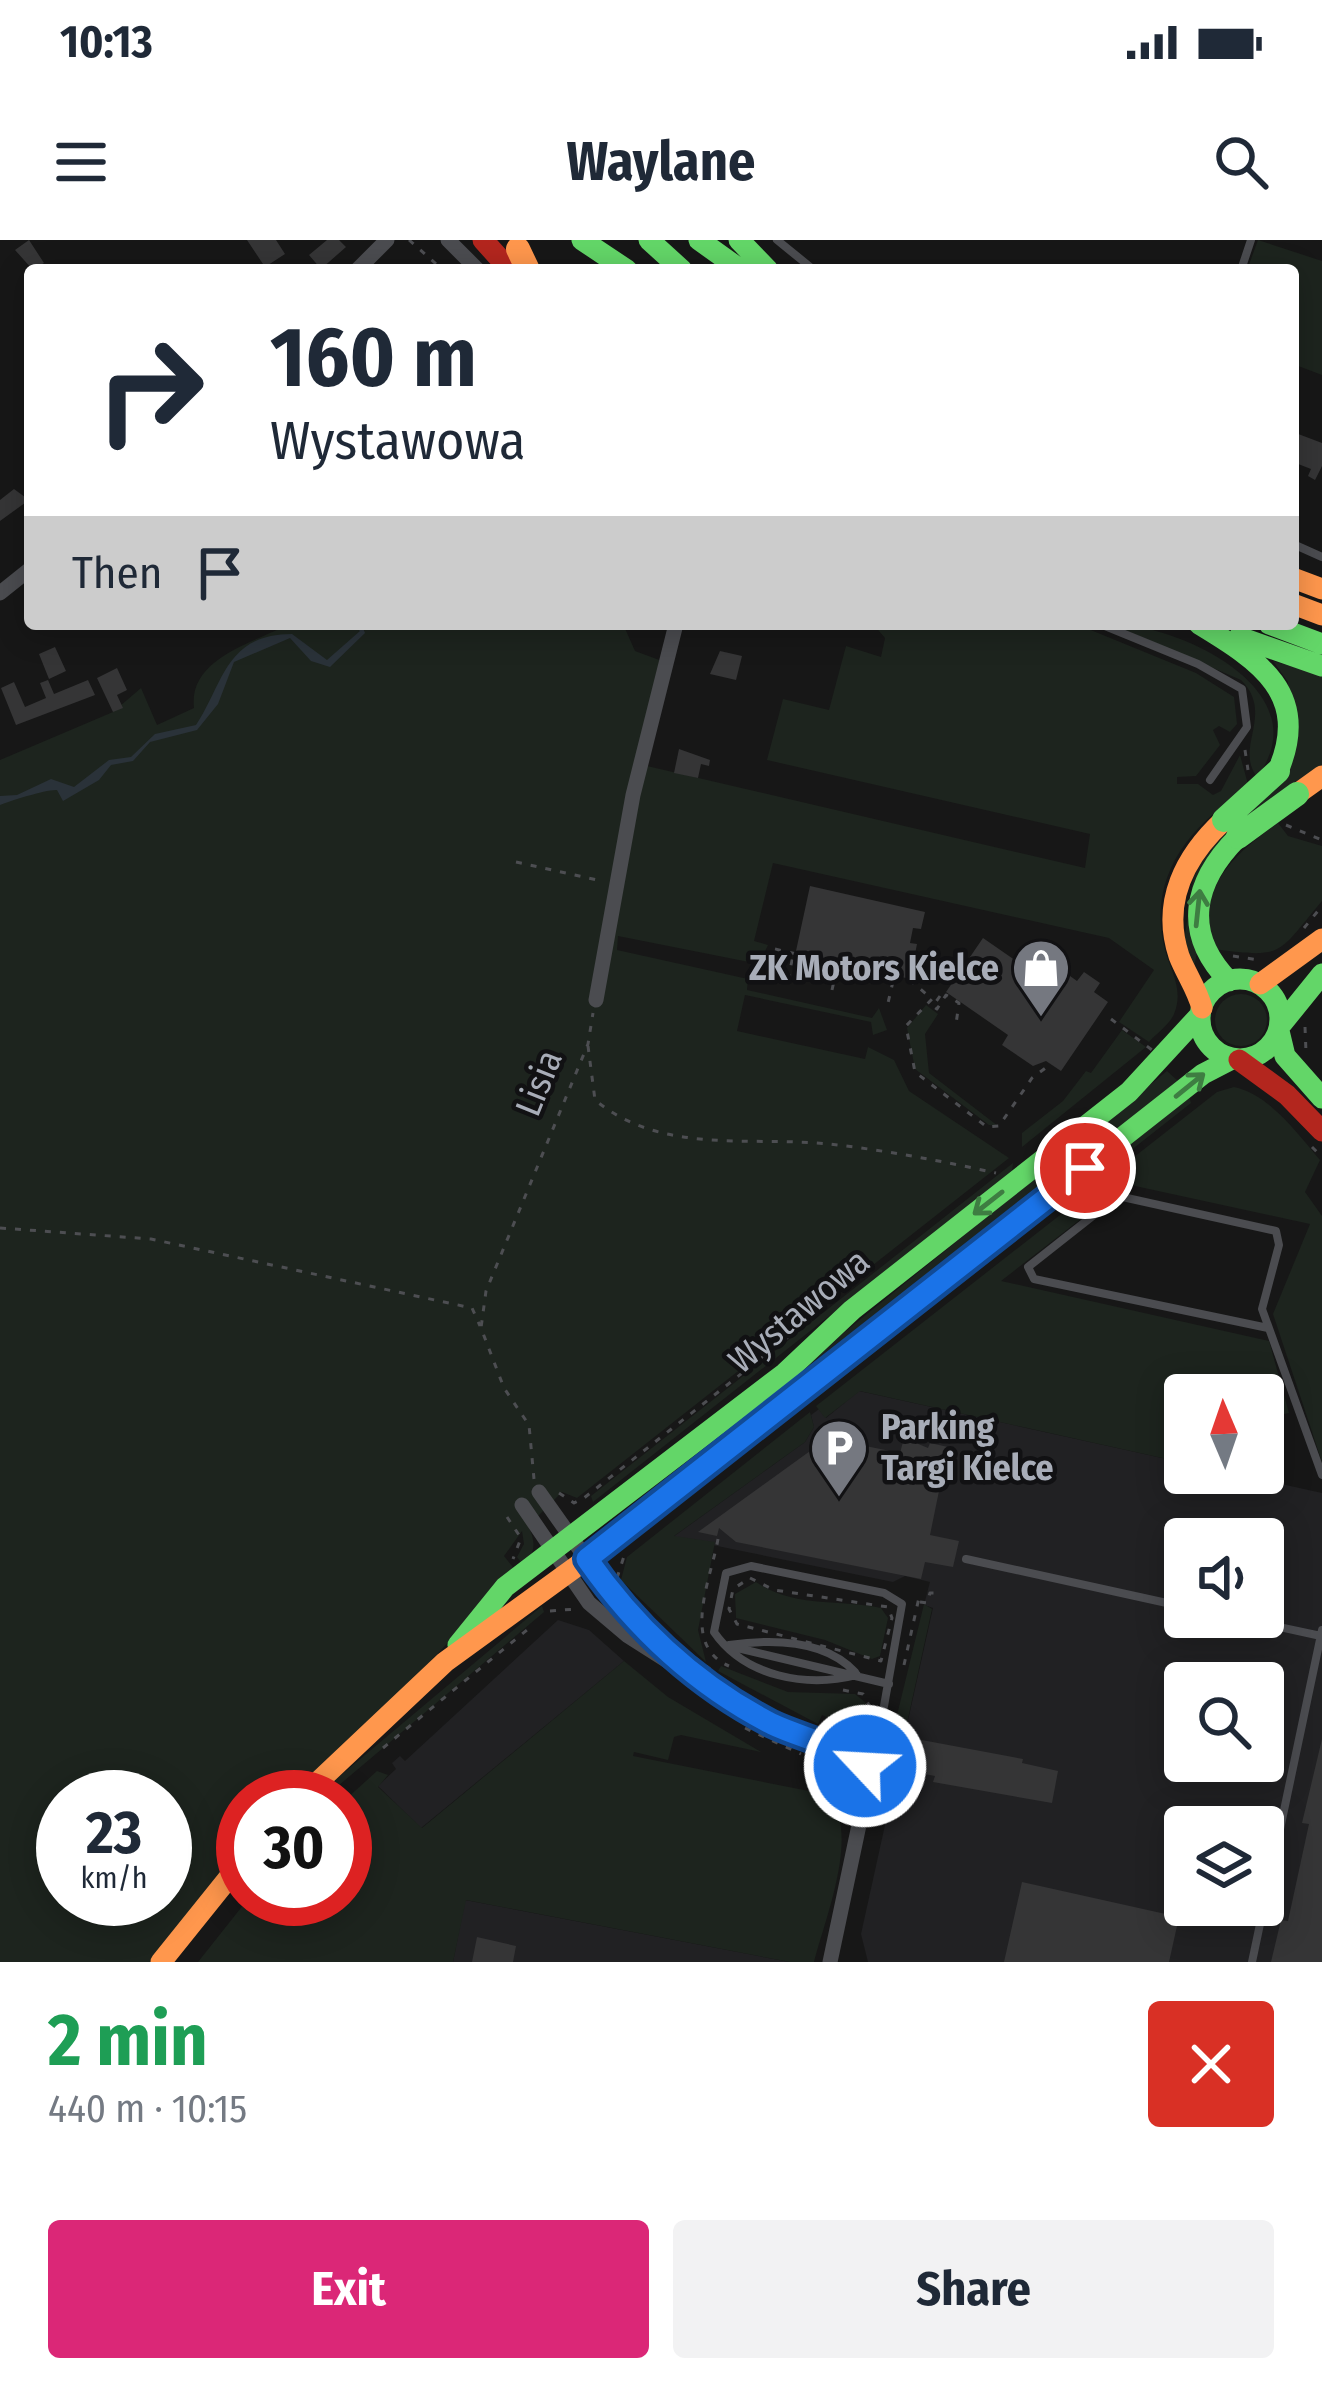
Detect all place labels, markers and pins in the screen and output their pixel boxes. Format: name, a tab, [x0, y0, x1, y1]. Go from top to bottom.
shop icon: ZK Motors Kielce	[1010, 937, 1072, 1019]
place label: ZK Motors Kielce	[749, 946, 999, 990]
pin	[1034, 1117, 1136, 1219]
place label: Parking Targi Kielce	[881, 1405, 1054, 1490]
parking icon: Parking Targi Kielce	[808, 1417, 870, 1499]

